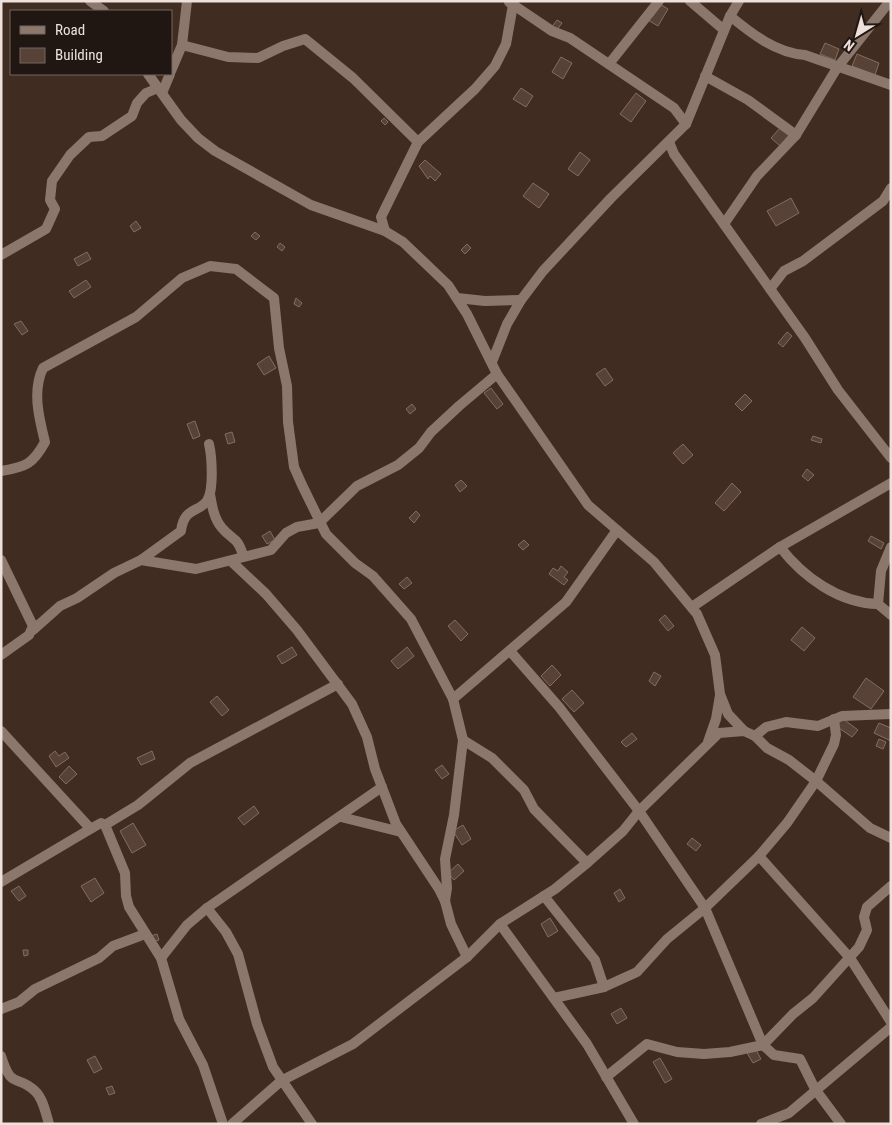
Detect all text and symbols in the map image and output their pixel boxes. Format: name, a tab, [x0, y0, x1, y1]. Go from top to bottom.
legend	[10, 10, 172, 75]
north arrow	[832, 10, 882, 60]
text: Road	[55, 21, 85, 39]
text: N	[841, 36, 857, 54]
text: Building	[55, 46, 103, 64]

